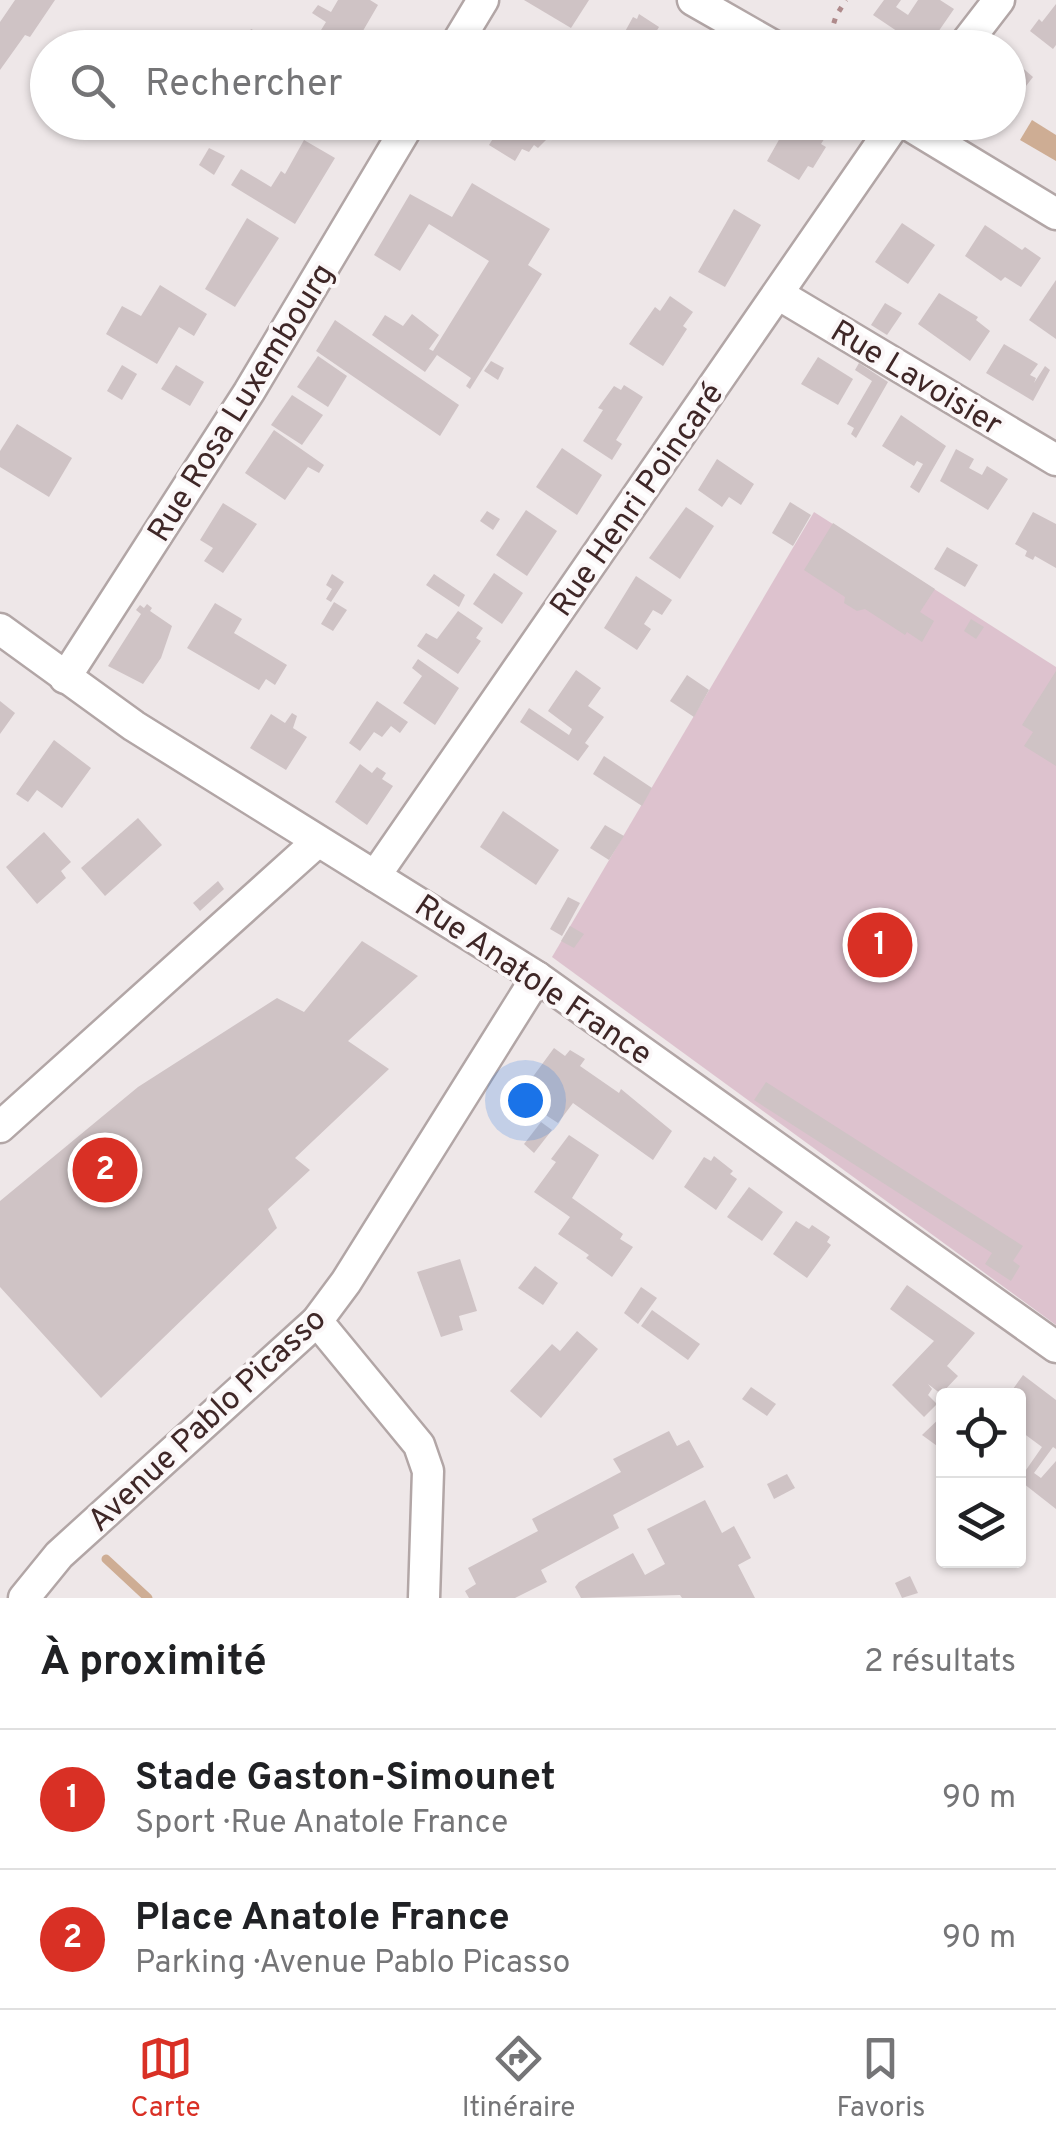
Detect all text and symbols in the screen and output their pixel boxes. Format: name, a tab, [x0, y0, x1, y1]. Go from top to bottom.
search box	[30, 30, 1026, 140]
icon: search	[65, 58, 120, 113]
text: Rechercher	[145, 61, 343, 110]
street label: Rue Rosa Luxembourg	[141, 257, 345, 550]
street label: Rue Lavoisier	[822, 313, 1009, 447]
street label: Rue Henri Poincaré	[543, 376, 734, 625]
street label: Rue Anatole France	[406, 887, 659, 1076]
pin: 1	[848, 908, 912, 982]
your location	[500, 1075, 551, 1126]
pin: 2	[72, 1132, 138, 1208]
street label: Avenue Pablo Picasso	[81, 1301, 335, 1542]
map controls	[936, 1388, 1026, 1568]
button: locate	[936, 1388, 1026, 1478]
button: layers	[936, 1478, 1026, 1568]
text: À proximité	[40, 1637, 267, 1690]
text: 2 résultats	[864, 1643, 1016, 1683]
text: Stade Gaston-Simounet	[135, 1755, 556, 1804]
text: 1	[66, 1779, 79, 1819]
text: 90 m	[942, 1779, 1016, 1819]
text: Sport · Rue Anatole France	[135, 1804, 508, 1844]
text: Place Anatole France	[135, 1895, 510, 1944]
text: 2	[63, 1919, 82, 1959]
text: 90 m	[942, 1919, 1016, 1959]
text: Parking · Avenue Pablo Picasso	[135, 1944, 570, 1984]
tab: Carte	[131, 2031, 200, 2127]
tab: Itinéraire	[462, 2031, 575, 2127]
tab: Favoris	[837, 2031, 925, 2127]

